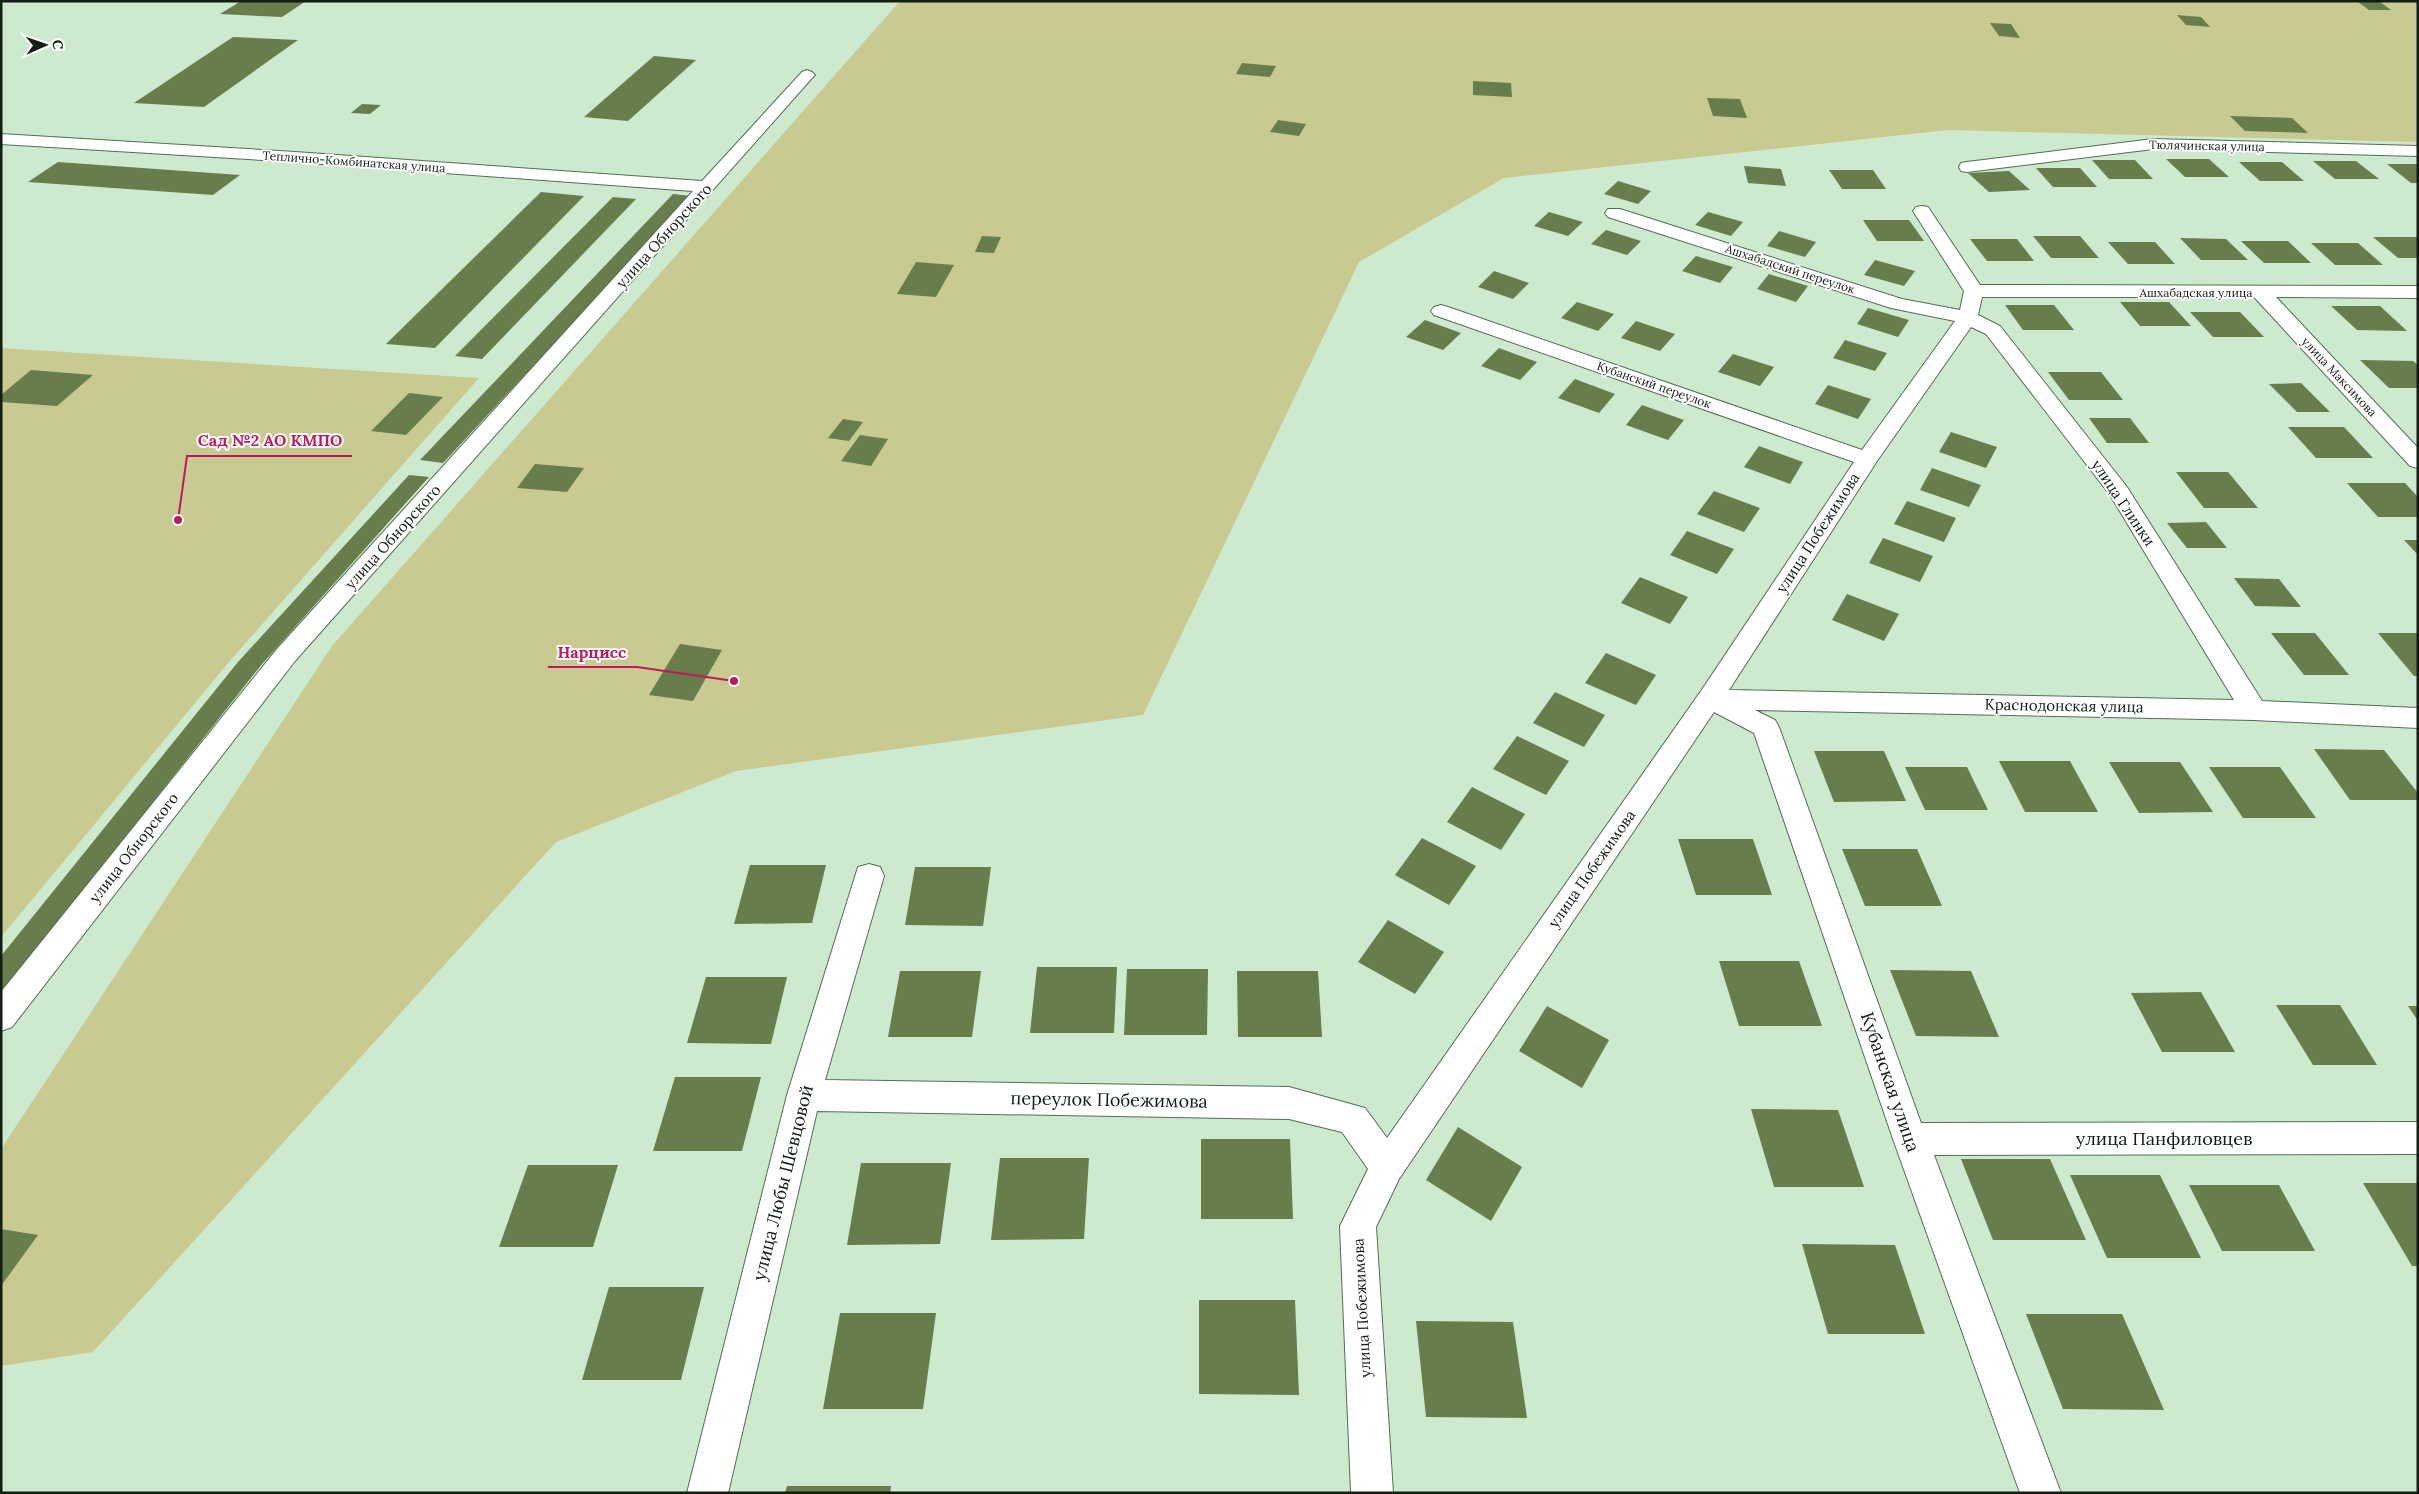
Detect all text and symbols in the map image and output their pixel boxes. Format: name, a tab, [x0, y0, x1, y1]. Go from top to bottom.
north arrow	[20, 20, 70, 70]
text: С	[49, 39, 67, 50]
street label: Тюлячинская улица	[2149, 137, 2265, 154]
street label: Теплично-Комбинатская улица	[262, 148, 446, 175]
street label: улица Обнорского	[612, 179, 716, 292]
street label: Ашхабадский переулок	[1723, 240, 1857, 297]
street label: Ашхабадская улица	[2138, 285, 2253, 300]
street label: улица Максимова	[2299, 334, 2380, 420]
street label: Кубанский переулок	[1595, 358, 1714, 411]
callout: Сад №2 АО КМПО	[187, 425, 352, 456]
text: Сад №2 АО КМПО	[198, 430, 342, 450]
street label: улица Глинки	[2087, 456, 2159, 550]
street label: улица Побежимова	[1772, 469, 1864, 596]
street label: улица Обнорского	[341, 480, 445, 593]
callout: Нарцисс	[548, 636, 637, 667]
text: Нарцисс	[558, 642, 627, 662]
street label: Краснодонская улица	[1984, 695, 2144, 716]
street label: улица Обнорского	[85, 789, 183, 906]
street label: улица Побежимова	[1544, 806, 1640, 931]
street label: Кубанская улица	[1856, 1009, 1925, 1155]
street label: улица Любы Шевцовой	[747, 1083, 818, 1283]
street label: переулок Побежимова	[1010, 1086, 1208, 1113]
street label: улица Панфиловцев	[2076, 1127, 2252, 1150]
street label: улица Побежимова	[1348, 1238, 1375, 1378]

